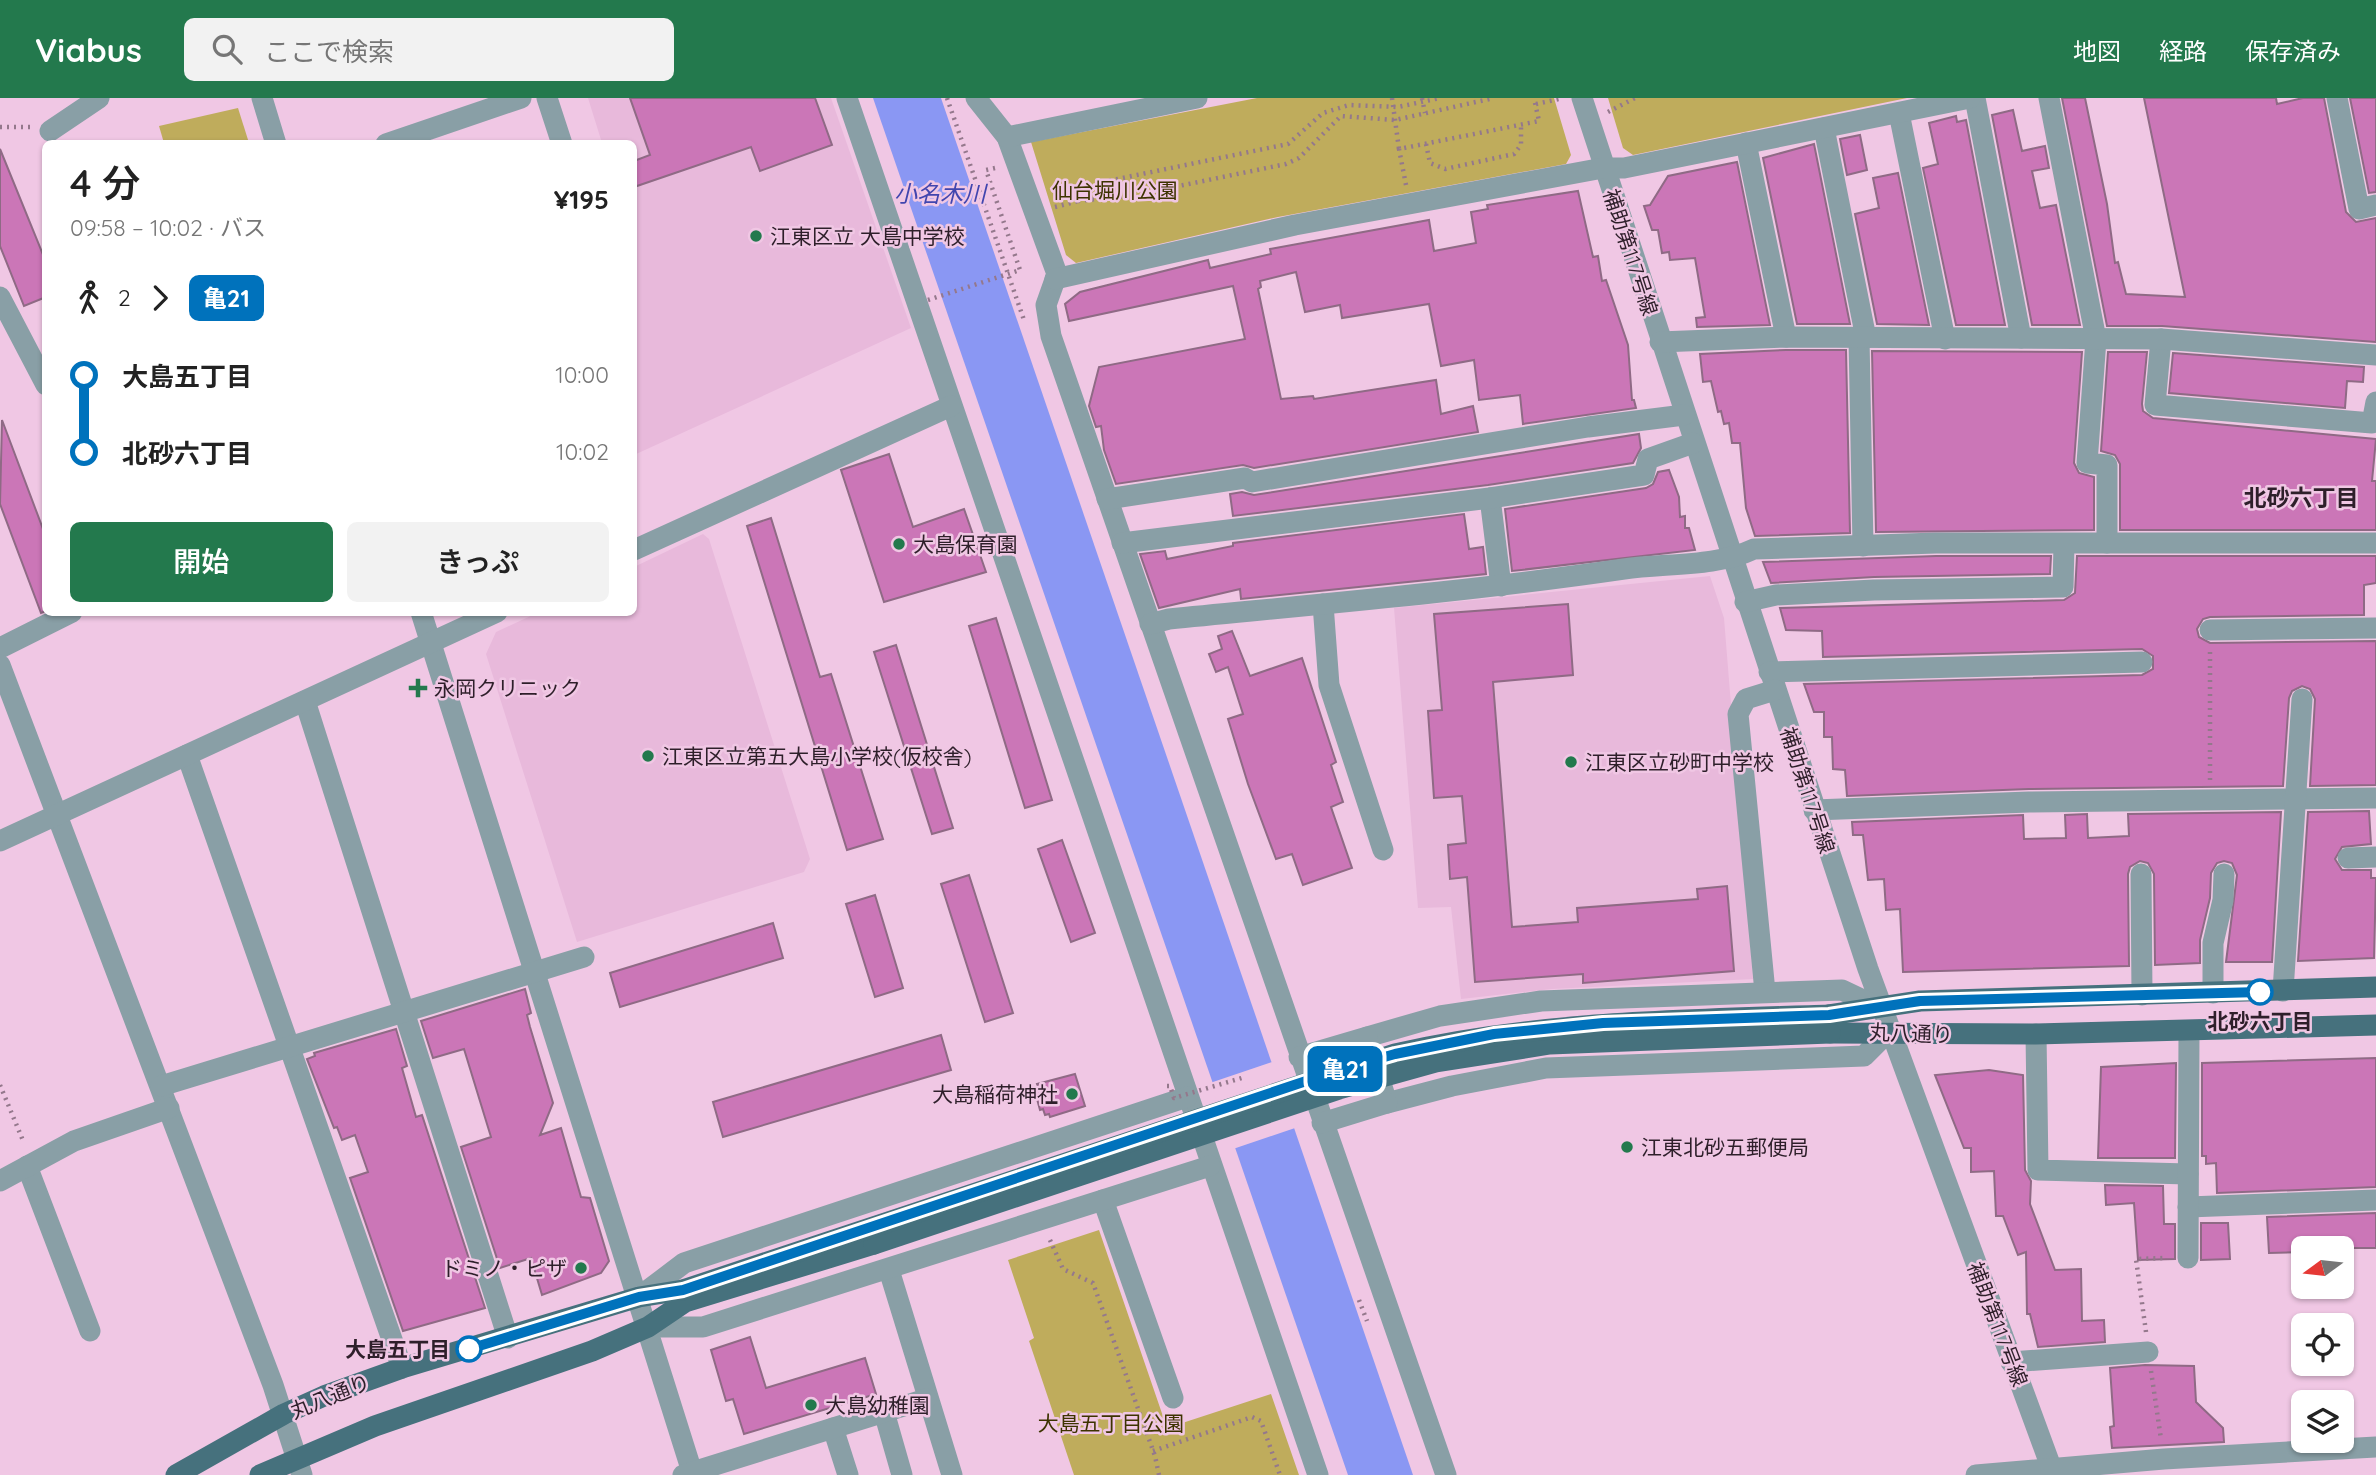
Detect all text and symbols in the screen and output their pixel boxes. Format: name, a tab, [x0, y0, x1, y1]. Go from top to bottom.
search box	[184, 18, 674, 81]
text: Viabus	[35, 29, 142, 70]
icon: search	[208, 30, 246, 68]
text: ここで検索	[264, 35, 394, 68]
text: 地図	[2073, 36, 2121, 66]
text: 経路	[2159, 36, 2207, 66]
text: 保存済み	[2245, 36, 2341, 66]
text: 4 分	[70, 159, 140, 207]
park label: 仙台堀川公園	[1052, 177, 1178, 203]
water label: 小名木川	[894, 179, 989, 208]
text: ¥195	[554, 183, 609, 216]
street label: 補助第117号線	[1598, 186, 1664, 318]
text: 09:58 – 10:02 · バス	[70, 213, 266, 242]
place label: 江東区立 大島中学校	[770, 223, 965, 249]
marker: 江東区立 大島中学校	[748, 228, 764, 244]
icon: walk	[70, 279, 108, 317]
icon: forward	[141, 279, 179, 317]
text: 2	[118, 283, 131, 312]
text: 亀21	[203, 283, 250, 313]
text: 大島五丁目	[122, 360, 252, 393]
text: 10:00	[555, 360, 609, 389]
text: 北砂六丁目	[122, 437, 252, 470]
text: 10:02	[556, 437, 609, 466]
district label: 北砂六丁目	[2244, 483, 2359, 512]
button: 開始	[70, 522, 333, 602]
button: きっぷ	[347, 522, 609, 602]
place label: 大島保育園	[913, 531, 1018, 557]
marker: 大島保育園	[891, 536, 907, 552]
place label: 永岡クリニック	[434, 675, 581, 701]
marker: 永岡クリニック	[408, 678, 428, 698]
street label: 補助第117号線	[1775, 724, 1841, 856]
place label: 江東区立第五大島小学校(仮校舎)	[662, 743, 972, 769]
marker: 江東区立第五大島小学校(仮校舎)	[640, 748, 656, 764]
place label: 江東区立砂町中学校	[1585, 749, 1774, 775]
marker: 江東区立砂町中学校	[1563, 754, 1579, 770]
marker: 北砂六丁目	[2247, 979, 2273, 1005]
place label: 北砂六丁目	[2208, 1008, 2313, 1034]
street label: 丸八通り	[1869, 1019, 1953, 1047]
line badge: 亀21	[1305, 1046, 1385, 1092]
text: 亀21	[1322, 1054, 1369, 1084]
place label: 大島稲荷神社	[932, 1081, 1058, 1107]
marker: 大島稲荷神社	[1064, 1086, 1080, 1102]
place label: 江東北砂五郵便局	[1641, 1134, 1809, 1160]
marker: 江東北砂五郵便局	[1619, 1139, 1635, 1155]
north arrow	[2291, 1236, 2354, 1298]
map controls	[2291, 1236, 2354, 1453]
place label: ドミノ・ピザ	[441, 1255, 567, 1281]
street label: 補助第117号線	[1962, 1258, 2034, 1390]
marker: ドミノ・ピザ	[573, 1260, 589, 1276]
button: locate	[2291, 1313, 2354, 1376]
place label: 大島五丁目	[345, 1336, 450, 1362]
marker: 大島五丁目	[456, 1336, 482, 1362]
street label: 丸八通り	[286, 1368, 374, 1424]
button: layers	[2291, 1390, 2354, 1453]
place label: 大島幼稚園	[825, 1392, 930, 1418]
marker: 大島幼稚園	[803, 1397, 819, 1413]
park label: 大島五丁目公園	[1038, 1410, 1185, 1436]

